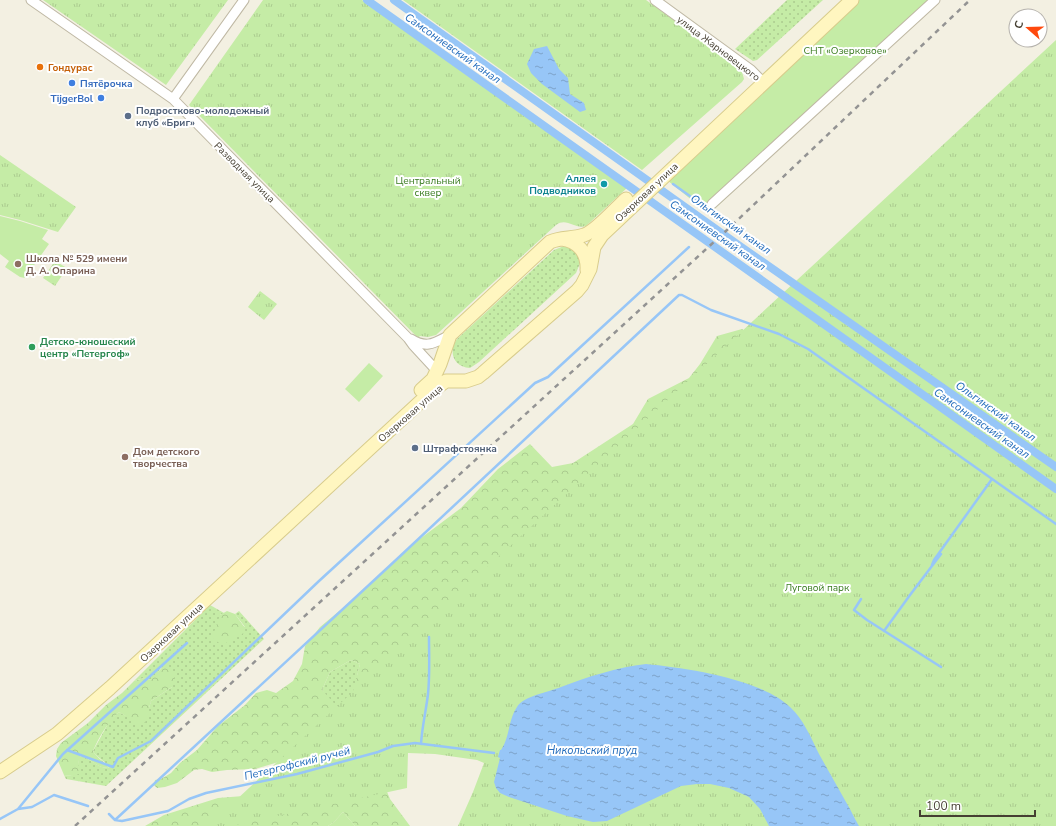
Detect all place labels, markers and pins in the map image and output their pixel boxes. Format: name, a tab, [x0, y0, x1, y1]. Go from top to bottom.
place label: Гондурас	[48, 61, 93, 75]
marker: Гондурас	[35, 62, 45, 72]
place label: Пятёрочка	[80, 77, 133, 91]
marker: Пятёрочка	[67, 78, 77, 88]
place label: TijgerBol	[50, 92, 94, 106]
marker: TijgerBol	[96, 93, 106, 103]
place label: Подростково-молодежный клуб «Бриг»	[136, 104, 269, 130]
marker: Подростково-молодежный клуб «Бриг»	[123, 111, 133, 121]
place label: Аллея Подводников	[529, 172, 596, 198]
marker: Аллея Подводников	[599, 179, 609, 189]
place label: Школа № 529 имени Д. А. Опарина	[26, 252, 127, 278]
marker: Школа № 529 имени Д. А. Опарина	[13, 259, 23, 269]
place label: Детско-юношеский центр «Петергоф»	[40, 335, 136, 361]
marker: Детско-юношеский центр «Петергоф»	[27, 342, 37, 352]
place label: Штрафстоянка	[423, 442, 497, 456]
marker: Штрафстоянка	[410, 443, 420, 453]
place label: Дом детского творчества	[133, 445, 200, 471]
marker: Дом детского творчества	[120, 452, 130, 462]

